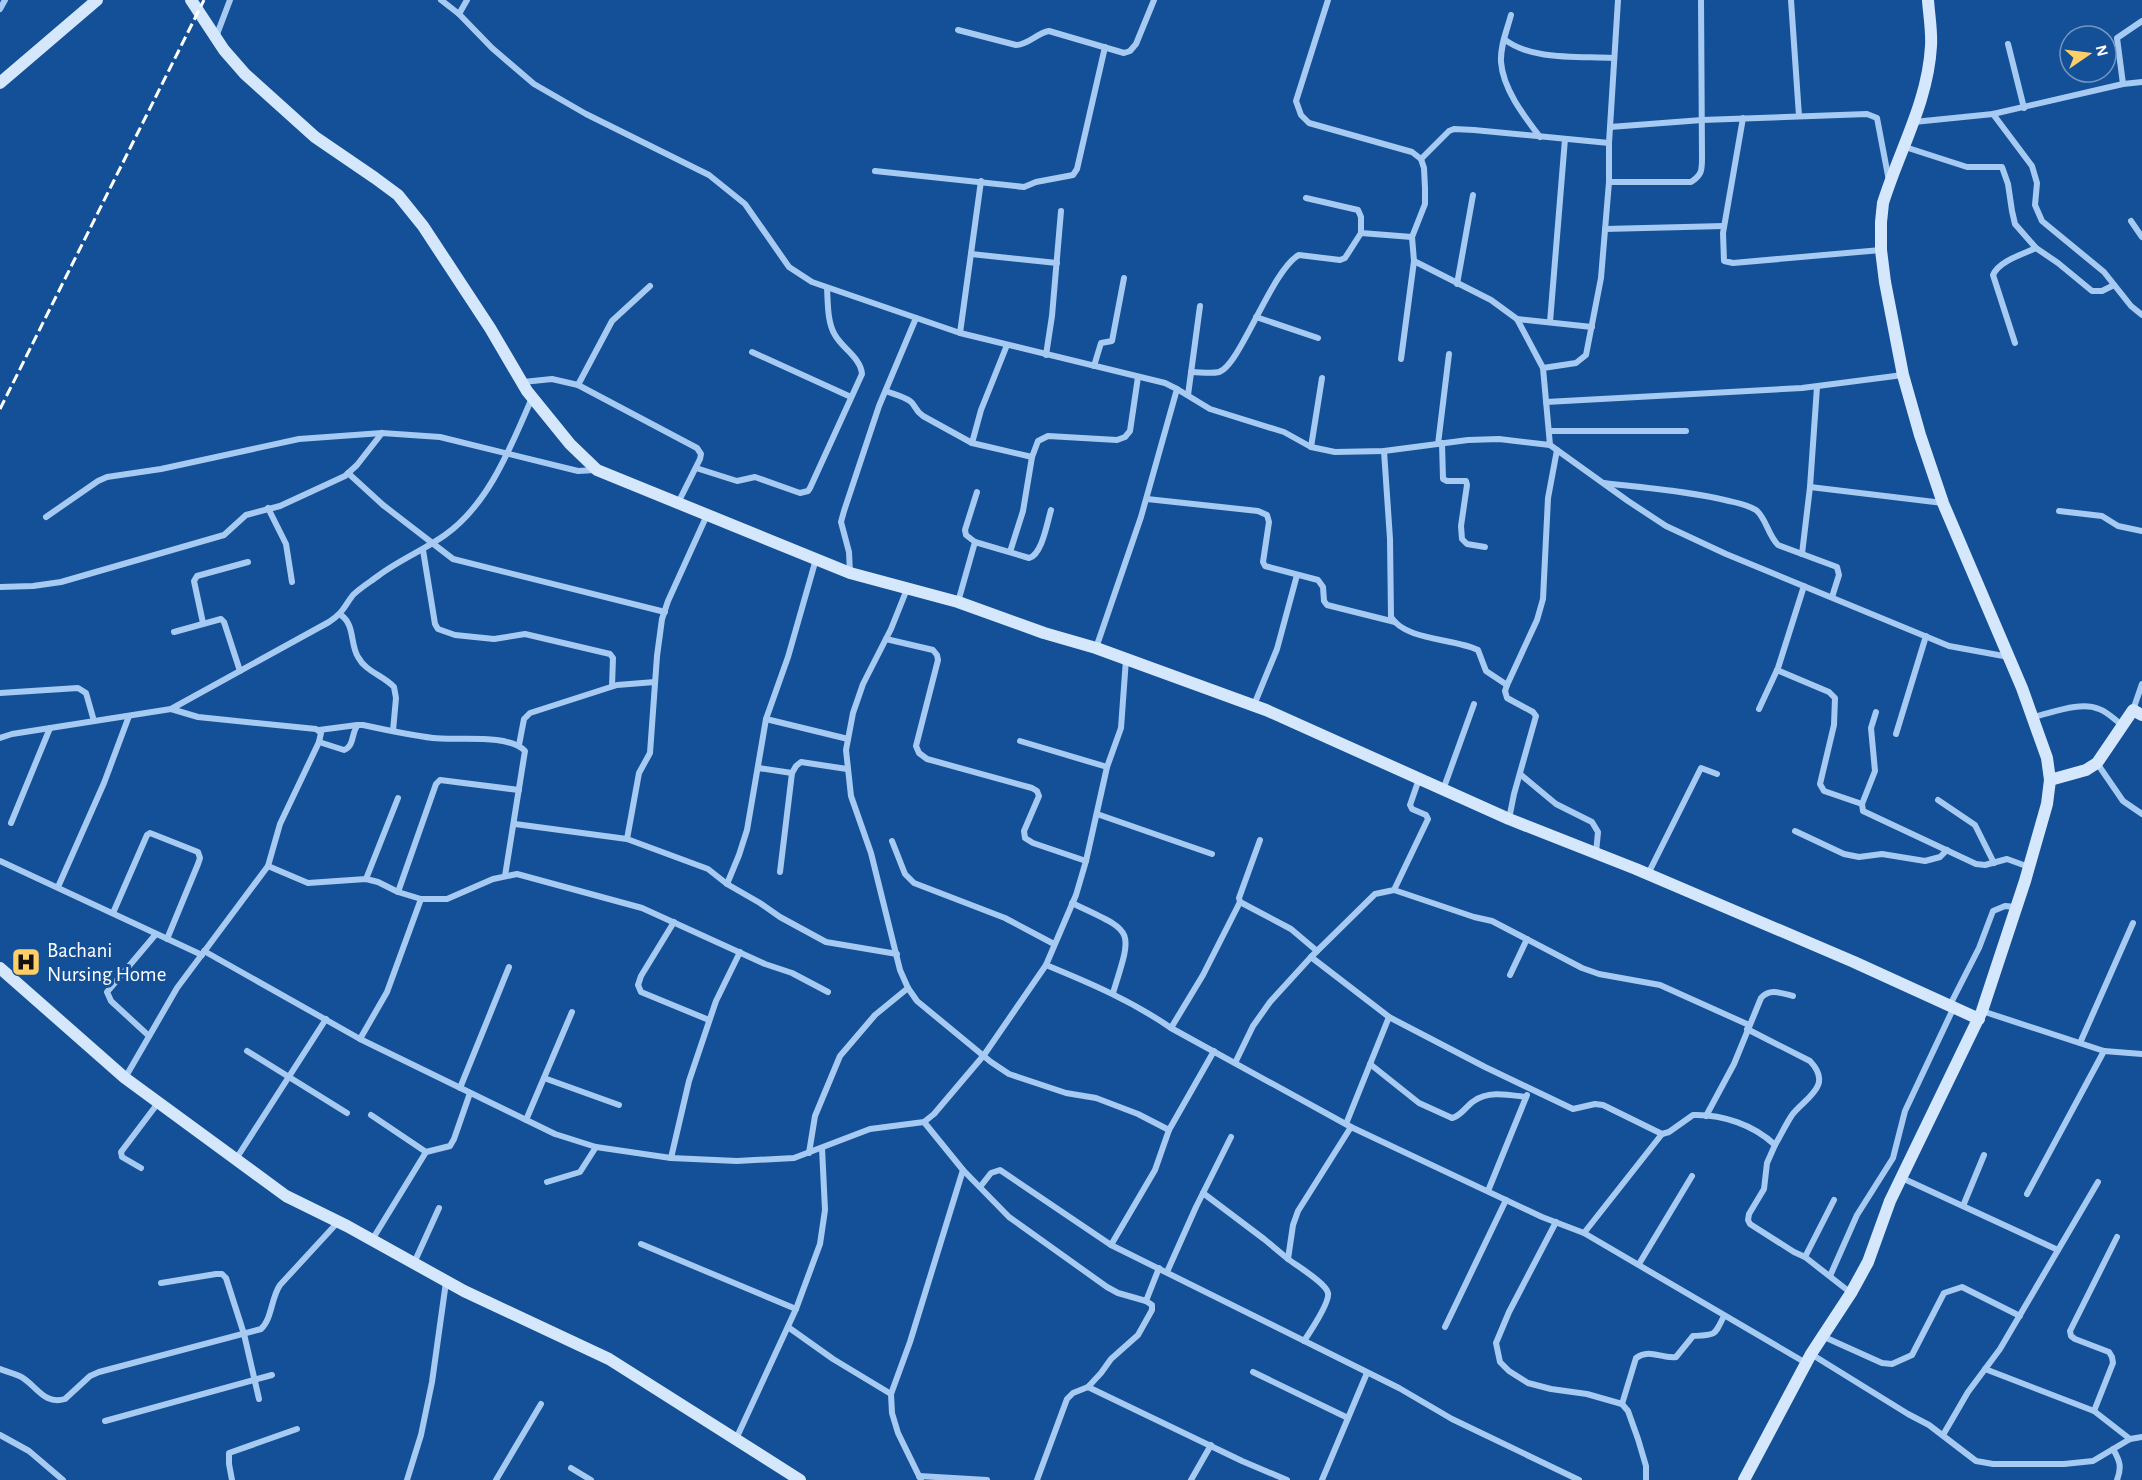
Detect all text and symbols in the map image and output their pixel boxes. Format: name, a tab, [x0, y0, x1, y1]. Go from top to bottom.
north arrow	[2058, 24, 2118, 84]
text: N	[2092, 43, 2111, 58]
place label: Bachani Nursing Home	[47, 940, 166, 985]
hospital icon: Bachani Nursing Home	[10, 946, 42, 978]

